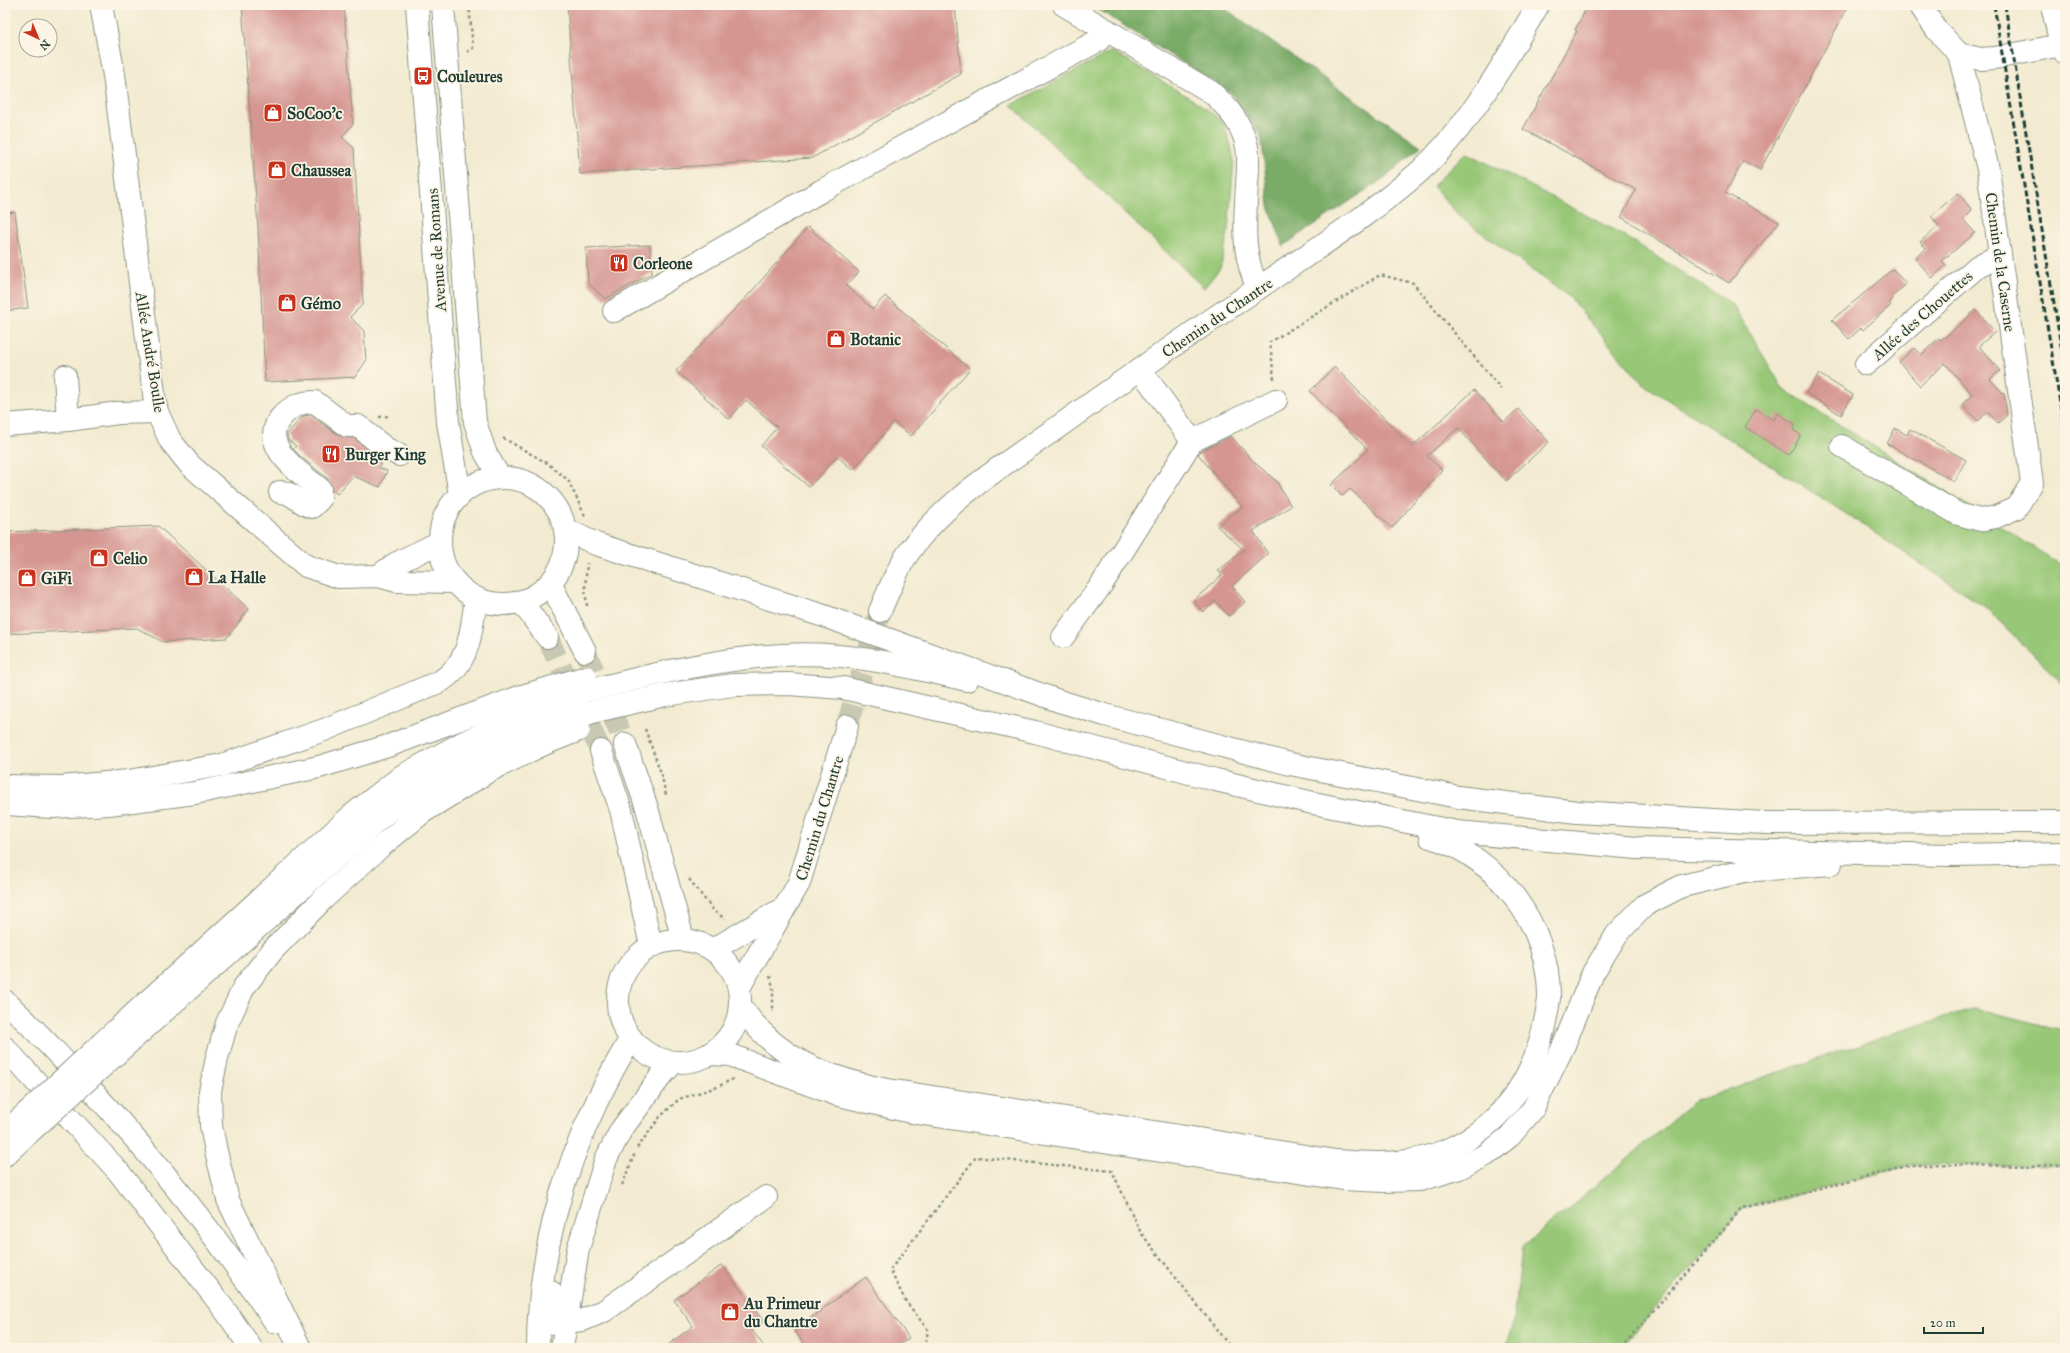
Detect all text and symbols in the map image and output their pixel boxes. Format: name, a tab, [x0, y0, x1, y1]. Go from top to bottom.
north arrow	[18, 18, 58, 58]
text: N	[36, 37, 52, 53]
bus stop icon: Couleures	[412, 65, 434, 87]
place label: Couleures	[437, 67, 503, 86]
shop icon: SoCoo'c	[262, 102, 284, 124]
place label: SoCoo'c	[287, 104, 342, 123]
shop icon: Chaussea	[266, 159, 288, 181]
place label: Chaussea	[291, 161, 352, 180]
street label: Avenue de Romans	[423, 188, 450, 313]
street label: Chemin de la Caserne	[1981, 191, 2020, 333]
restaurant icon: Corleone	[608, 252, 630, 274]
place label: Corleone	[633, 254, 693, 273]
street label: Allée des Chouettes	[1867, 266, 1977, 365]
street label: Chemin du Chantre	[1158, 273, 1277, 362]
street label: Allée André Boulle	[131, 289, 169, 414]
shop icon: Gémo	[276, 292, 298, 314]
place label: Gémo	[301, 294, 341, 313]
shop icon: Botanic	[825, 328, 847, 350]
place label: Botanic	[850, 330, 901, 349]
restaurant icon: Burger King	[320, 443, 342, 465]
place label: Burger King	[345, 445, 426, 465]
shop icon: Celio	[88, 547, 110, 569]
place label: Celio	[113, 549, 147, 568]
shop icon: La Halle	[183, 566, 205, 588]
shop icon: GiFi	[16, 567, 38, 589]
place label: La Halle	[208, 568, 266, 587]
place label: GiFi	[41, 569, 73, 588]
street label: Chemin du Chantre	[791, 753, 848, 883]
place label: Au Primeur du Chantre	[743, 1294, 822, 1331]
shop icon: Au Primeur du Chantre	[719, 1301, 741, 1323]
scale bar	[1924, 1309, 1983, 1335]
text: 20 m	[1930, 1316, 1956, 1330]

